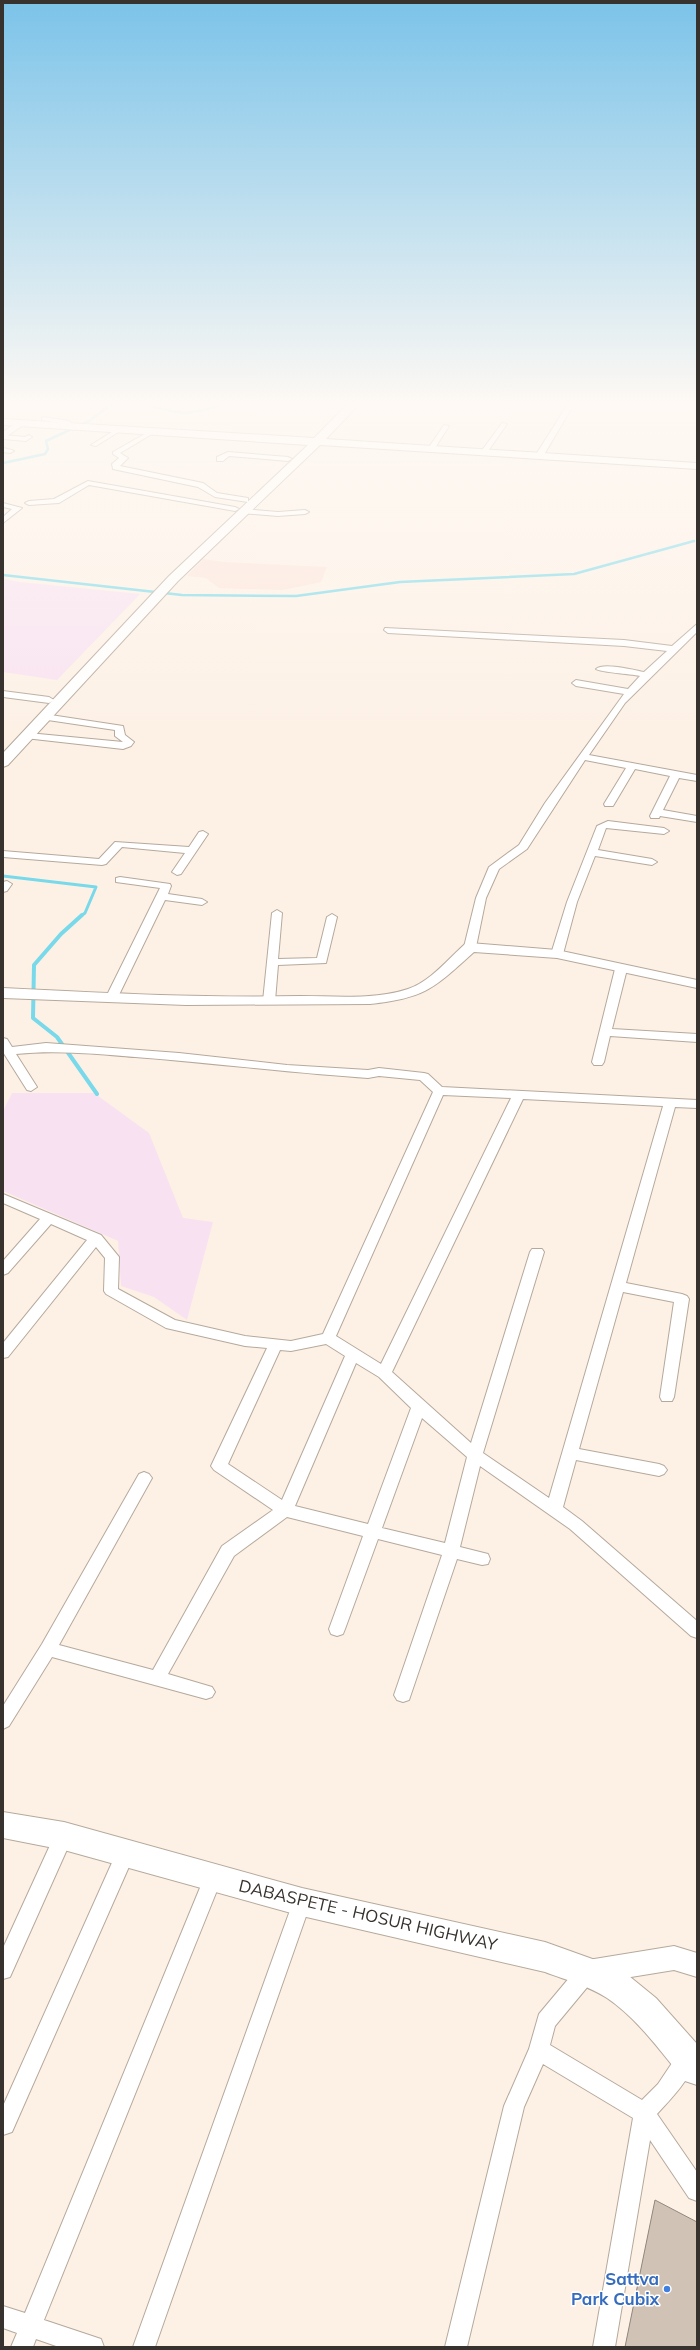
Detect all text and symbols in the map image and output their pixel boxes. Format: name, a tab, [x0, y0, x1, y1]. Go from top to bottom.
street label: DABASPETE - HOSUR HIGHWAY	[237, 1875, 500, 1955]
place label: Sattva Park Cubix	[571, 2268, 660, 2309]
marker: Sattva Park Cubix	[662, 2284, 672, 2294]

